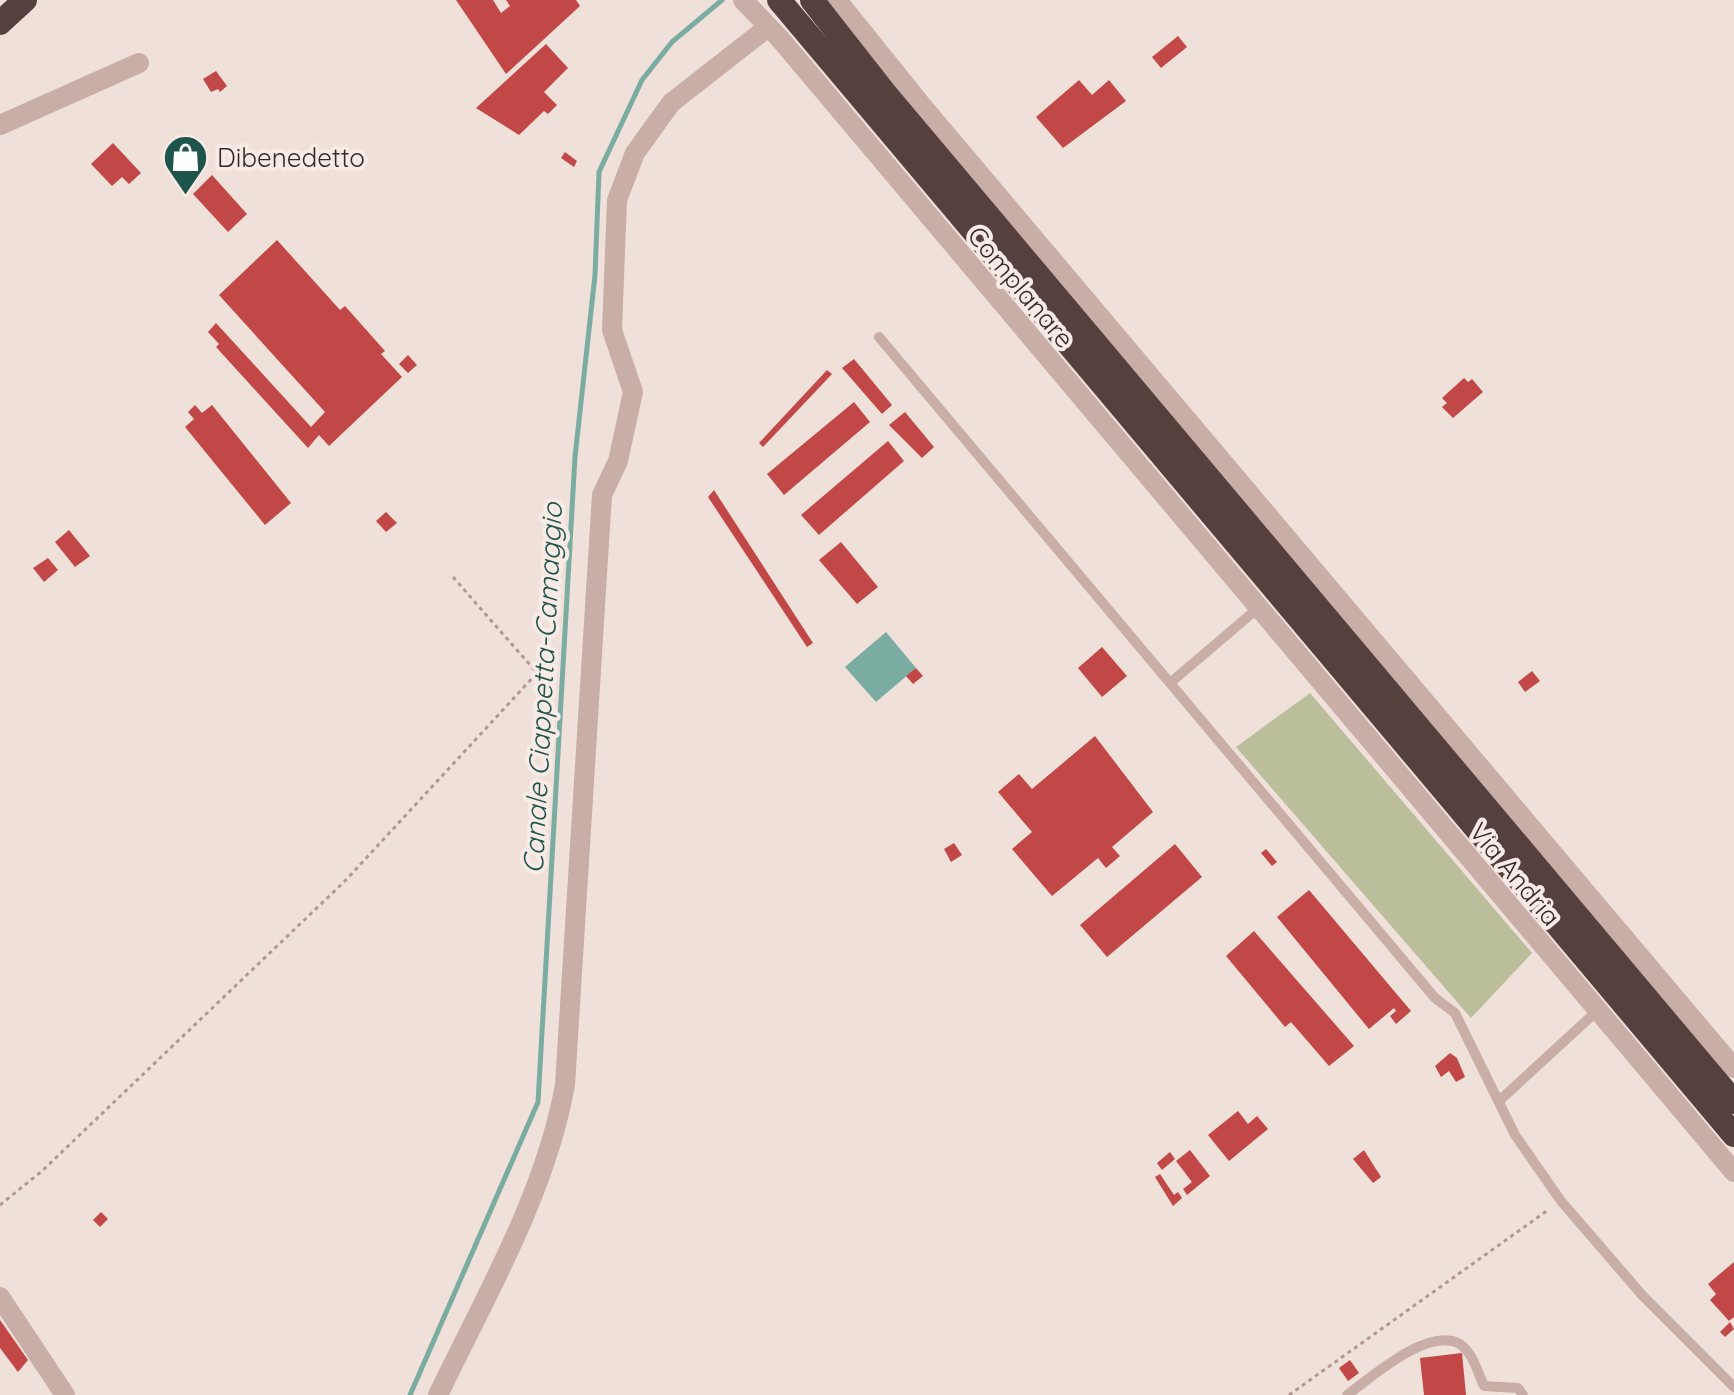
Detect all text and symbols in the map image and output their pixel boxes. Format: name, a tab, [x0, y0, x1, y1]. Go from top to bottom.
shop icon: Dibenedetto	[162, 133, 210, 196]
place label: Dibenedetto	[217, 141, 365, 174]
street label: Complanare	[961, 219, 1081, 355]
water label: Canale Ciappetta-Camaggio	[515, 501, 569, 874]
street label: Via Andria	[1462, 816, 1568, 932]

